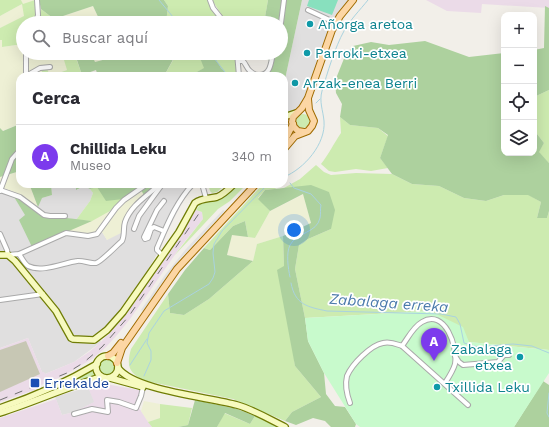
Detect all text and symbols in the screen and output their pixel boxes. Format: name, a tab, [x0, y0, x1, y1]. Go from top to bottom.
map controls	[501, 12, 537, 156]
button: +	[501, 12, 537, 48]
search box	[16, 16, 288, 60]
place label: Añorga aretoa	[318, 16, 413, 32]
marker: Añorga aretoa	[305, 19, 315, 29]
icon: search	[30, 27, 52, 49]
text: Buscar aquí	[62, 29, 148, 47]
place label: Parroki-etxea	[315, 45, 407, 61]
marker: Parroki-etxea	[302, 48, 312, 58]
button: −	[501, 48, 537, 84]
place label: Arzak-enea Berri	[303, 75, 417, 91]
marker: Arzak-enea Berri	[290, 78, 300, 88]
button: locate	[501, 84, 537, 120]
text: Cerca	[32, 88, 80, 108]
button: layers	[501, 120, 537, 156]
text: Chillida Leku	[70, 140, 166, 158]
text: A	[41, 149, 49, 164]
text: 340 m	[232, 149, 272, 164]
text: Museo	[70, 158, 111, 173]
your location	[284, 220, 304, 240]
water label: Zabalaga erreka	[328, 290, 449, 316]
pin: A	[421, 328, 447, 361]
place label: Zabalaga etxea	[451, 341, 512, 373]
marker: Zabalaga etxea	[515, 352, 525, 362]
place label: Errekalde	[44, 375, 109, 391]
marker: Errekalde	[29, 377, 41, 389]
place label: Txillida Leku	[445, 379, 530, 395]
marker: Txillida Leku	[432, 382, 442, 392]

